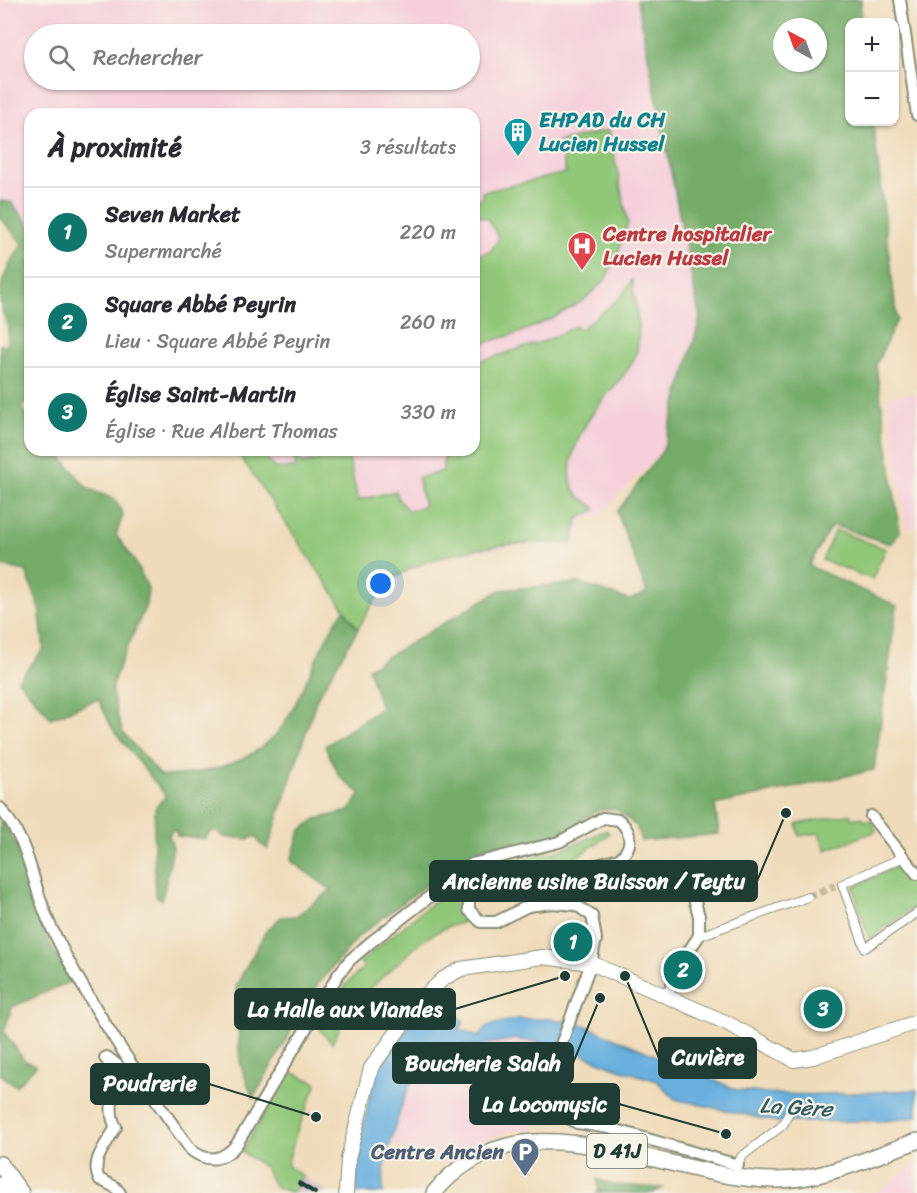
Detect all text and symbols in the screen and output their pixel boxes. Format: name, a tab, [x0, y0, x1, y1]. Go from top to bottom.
north arrow	[773, 18, 827, 72]
map controls	[845, 18, 899, 126]
button: +	[845, 18, 899, 72]
search box	[24, 24, 480, 90]
text: Rechercher	[93, 38, 203, 77]
icon: search	[45, 41, 78, 74]
button: −	[845, 72, 899, 126]
place label: EHPAD du CH Lucien Hussel	[539, 101, 666, 163]
building icon: EHPAD du CH Lucien Hussel	[502, 116, 534, 158]
text: À proximité	[48, 124, 182, 170]
text: 3 résultats	[360, 130, 456, 165]
text: Seven Market	[105, 195, 241, 234]
text: 1	[63, 215, 72, 250]
text: 220 m	[400, 215, 456, 250]
place label: Centre hospitalier Lucien Hussel	[602, 215, 772, 277]
hospital icon: Centre hospitalier Lucien Hussel	[566, 230, 598, 272]
text: Supermarché	[105, 234, 222, 269]
text: Square Abbé Peyrin	[105, 285, 296, 324]
text: 2	[62, 305, 73, 340]
text: 260 m	[400, 305, 456, 340]
text: Lieu · Square Abbé Peyrin	[105, 324, 330, 359]
text: Église Saint-Martin	[105, 375, 296, 414]
text: 3	[62, 395, 73, 430]
text: 330 m	[401, 395, 456, 430]
text: Église · Rue Albert Thomas	[105, 414, 338, 449]
your location	[366, 569, 395, 598]
callout: Ancienne usine Buisson / Teytu	[430, 861, 757, 901]
text: Ancienne usine Buisson / Teytu	[442, 862, 746, 901]
pin: 1	[554, 920, 592, 964]
pin: 2	[664, 948, 702, 992]
pin: 3	[804, 986, 842, 1032]
callout: La Halle aux Viandes	[235, 989, 455, 1029]
text: La Halle aux Viandes	[248, 990, 443, 1029]
callout: Cuvière	[659, 1038, 756, 1078]
text: Cuvière	[671, 1038, 745, 1077]
callout: Boucherie Salah	[393, 1043, 573, 1083]
text: Boucherie Salah	[405, 1044, 561, 1083]
callout: Poudrerie	[91, 1064, 209, 1104]
text: Poudrerie	[103, 1064, 198, 1103]
callout: La Locomysic	[470, 1084, 619, 1124]
text: La Locomysic	[482, 1085, 608, 1124]
water label: La Gère	[759, 1086, 836, 1129]
place label: Centre Ancien	[370, 1133, 505, 1171]
road number: D 41J	[587, 1134, 647, 1168]
parking icon: Centre Ancien	[509, 1136, 541, 1178]

